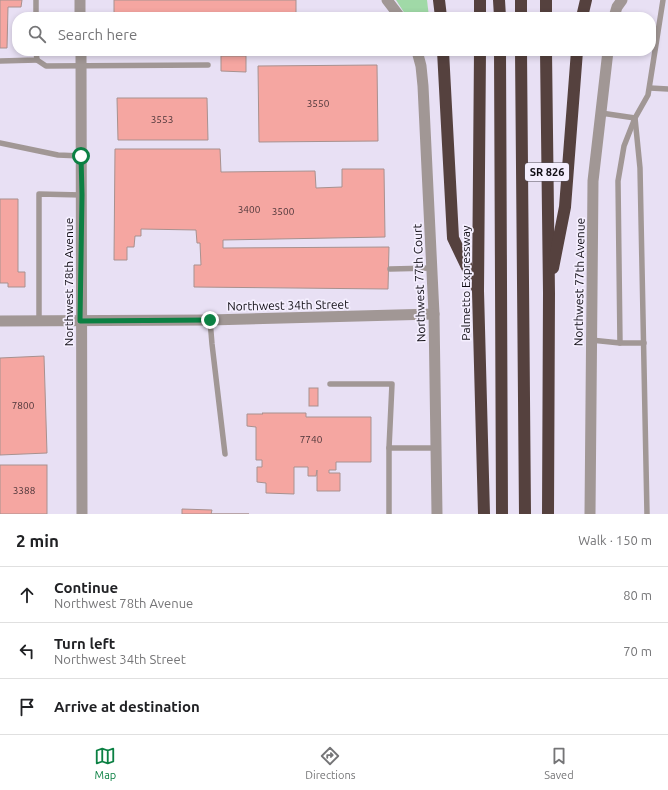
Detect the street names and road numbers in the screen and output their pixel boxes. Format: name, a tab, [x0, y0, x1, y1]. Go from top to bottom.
road number: SR 826	[525, 163, 569, 181]
street label: Northwest 78th Avenue	[62, 218, 75, 346]
street label: Northwest 77th Avenue	[571, 218, 587, 346]
street label: Northwest 77th Court	[410, 223, 428, 343]
street label: Palmetto Expressway	[459, 225, 472, 341]
street label: Northwest 34th Street	[227, 297, 349, 313]

